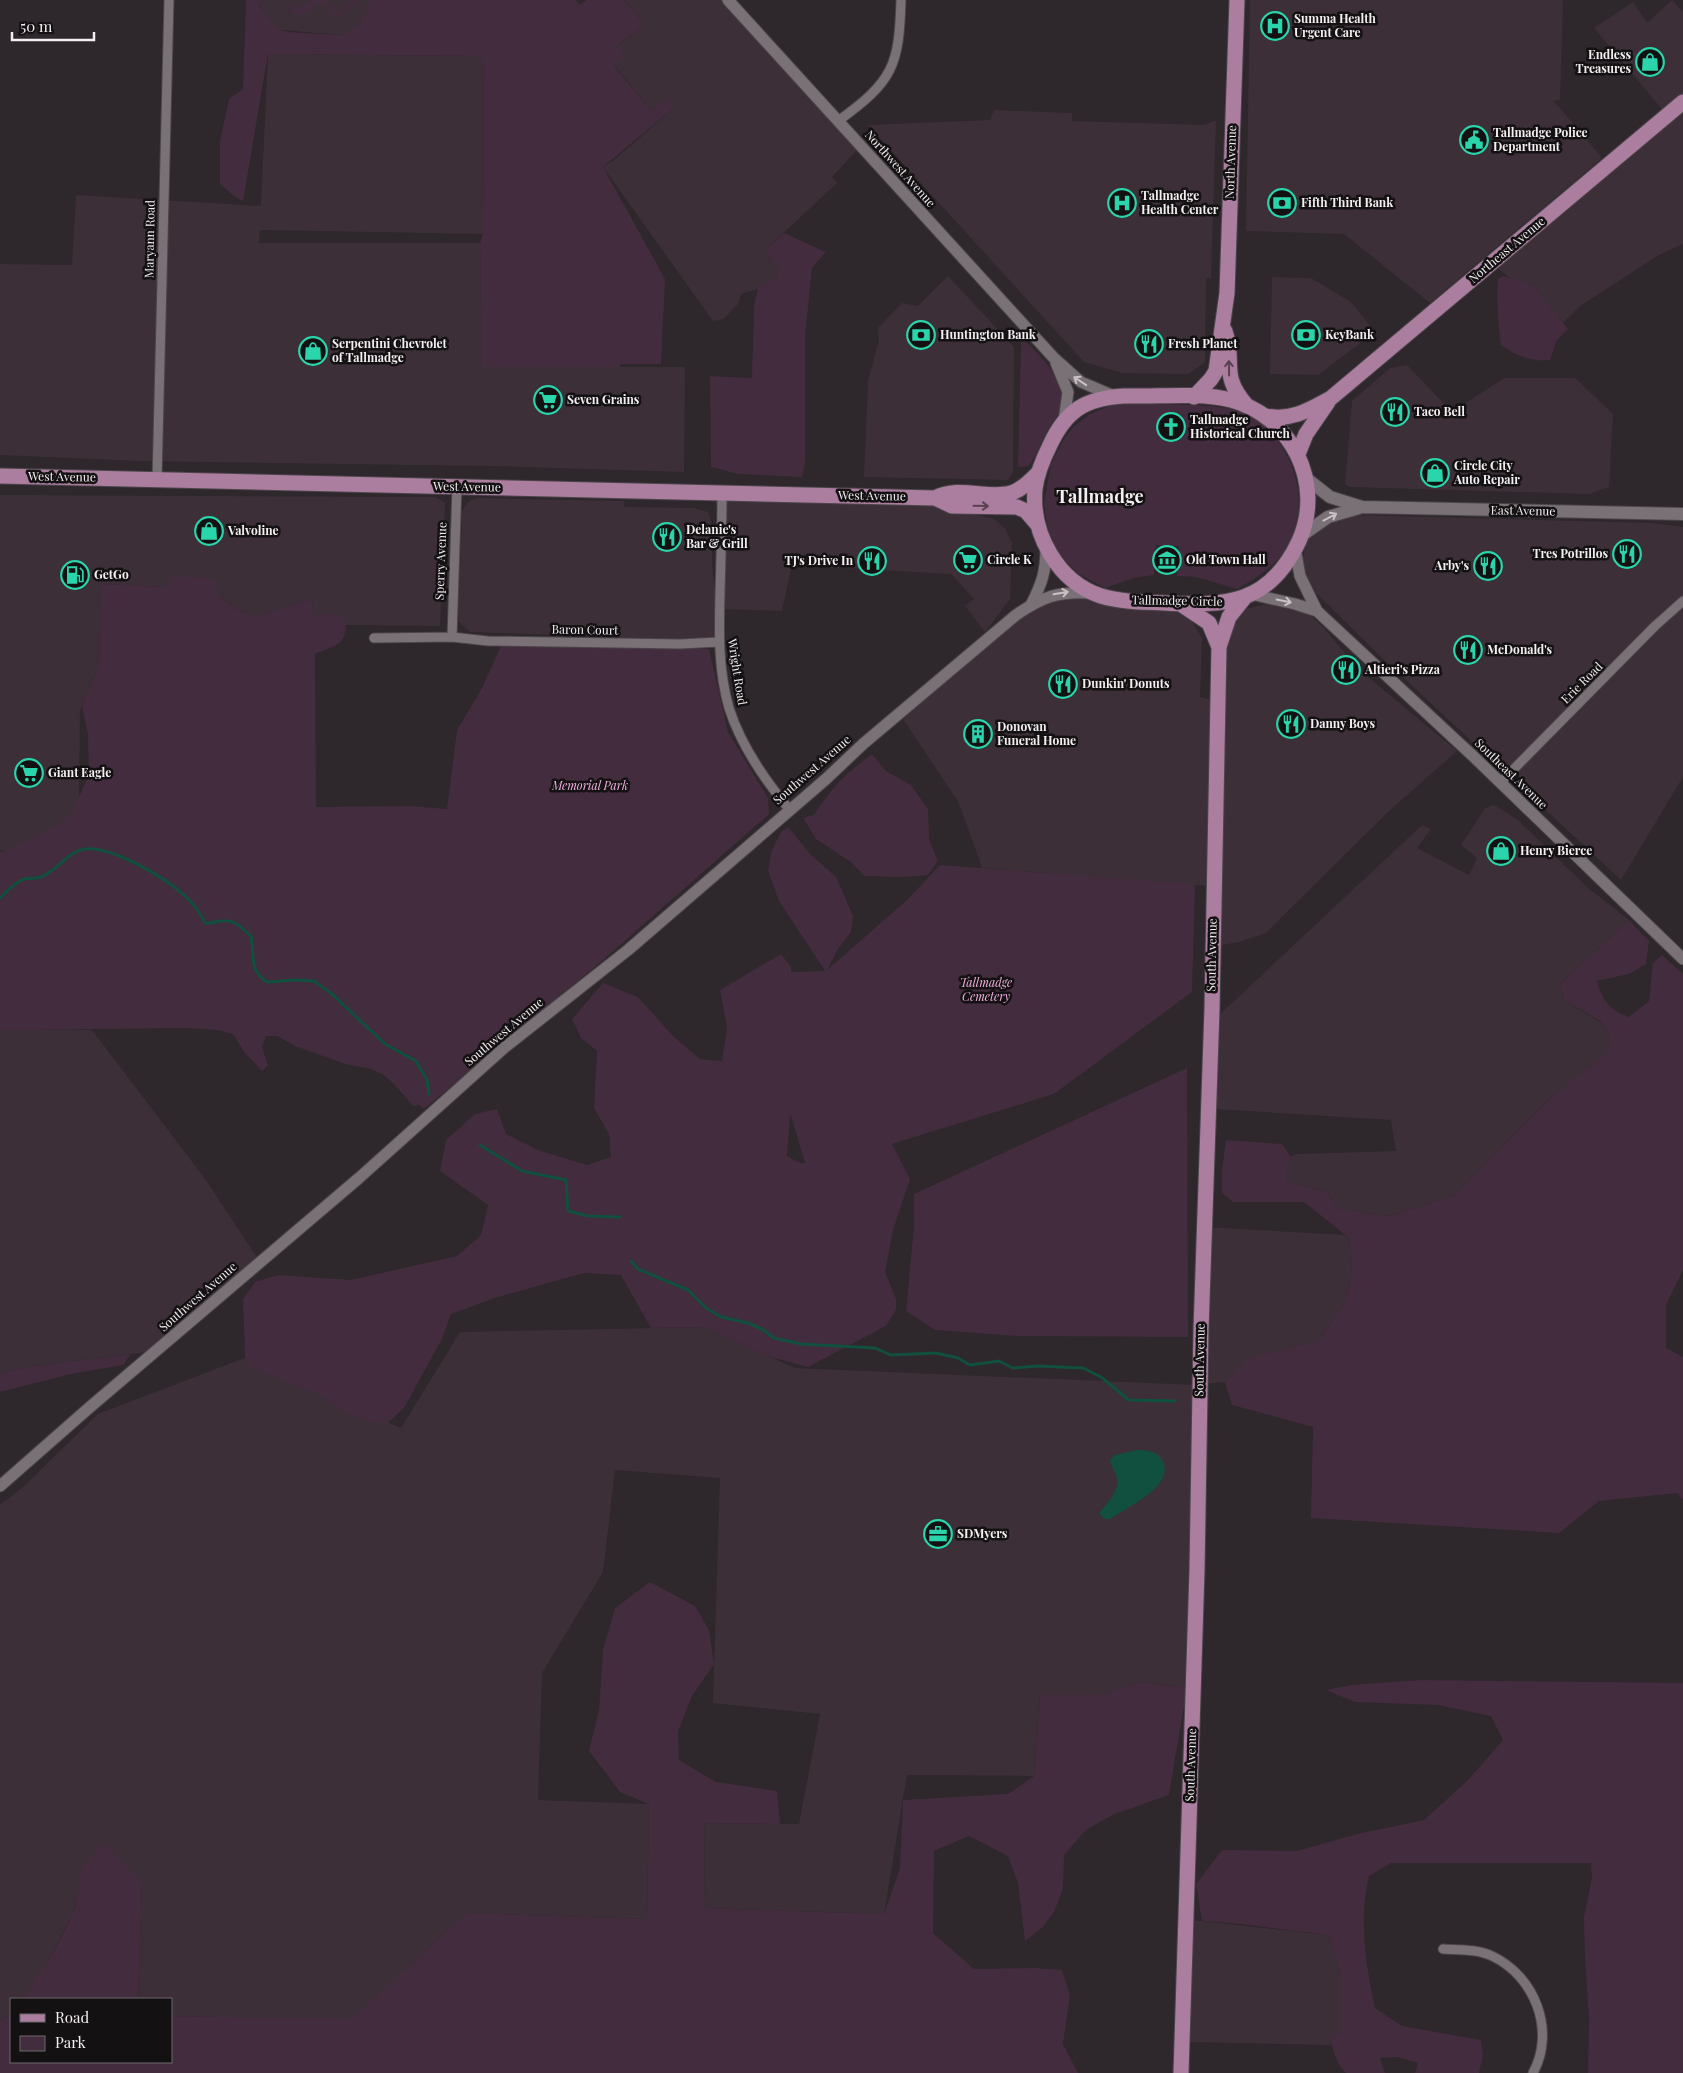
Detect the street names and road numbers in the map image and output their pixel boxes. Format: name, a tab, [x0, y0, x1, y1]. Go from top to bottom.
street label: North Avenue	[1221, 125, 1239, 199]
street label: Northwest Avenue	[862, 126, 940, 210]
street label: Maryann Road	[140, 200, 158, 278]
street label: Northeast Avenue	[1465, 213, 1548, 286]
street label: West Avenue	[27, 467, 96, 485]
street label: West Avenue	[432, 477, 501, 495]
street label: West Avenue	[837, 486, 906, 504]
street label: East Avenue	[1490, 501, 1556, 519]
street label: Sperry Avenue	[431, 522, 449, 600]
street label: Tallmadge Circle	[1131, 591, 1223, 609]
street label: Baron Court	[552, 620, 619, 638]
street label: Wright Road	[725, 637, 751, 706]
street label: Erie Road	[1557, 658, 1606, 707]
street label: Southwest Avenue	[769, 731, 854, 807]
street label: Southeast Avenue	[1472, 735, 1551, 812]
street label: South Avenue	[1202, 918, 1220, 992]
street label: Southwest Avenue	[461, 994, 546, 1069]
street label: Southwest Avenue	[155, 1258, 240, 1334]
street label: South Avenue	[1190, 1323, 1208, 1397]
street label: South Avenue	[1181, 1728, 1199, 1802]

